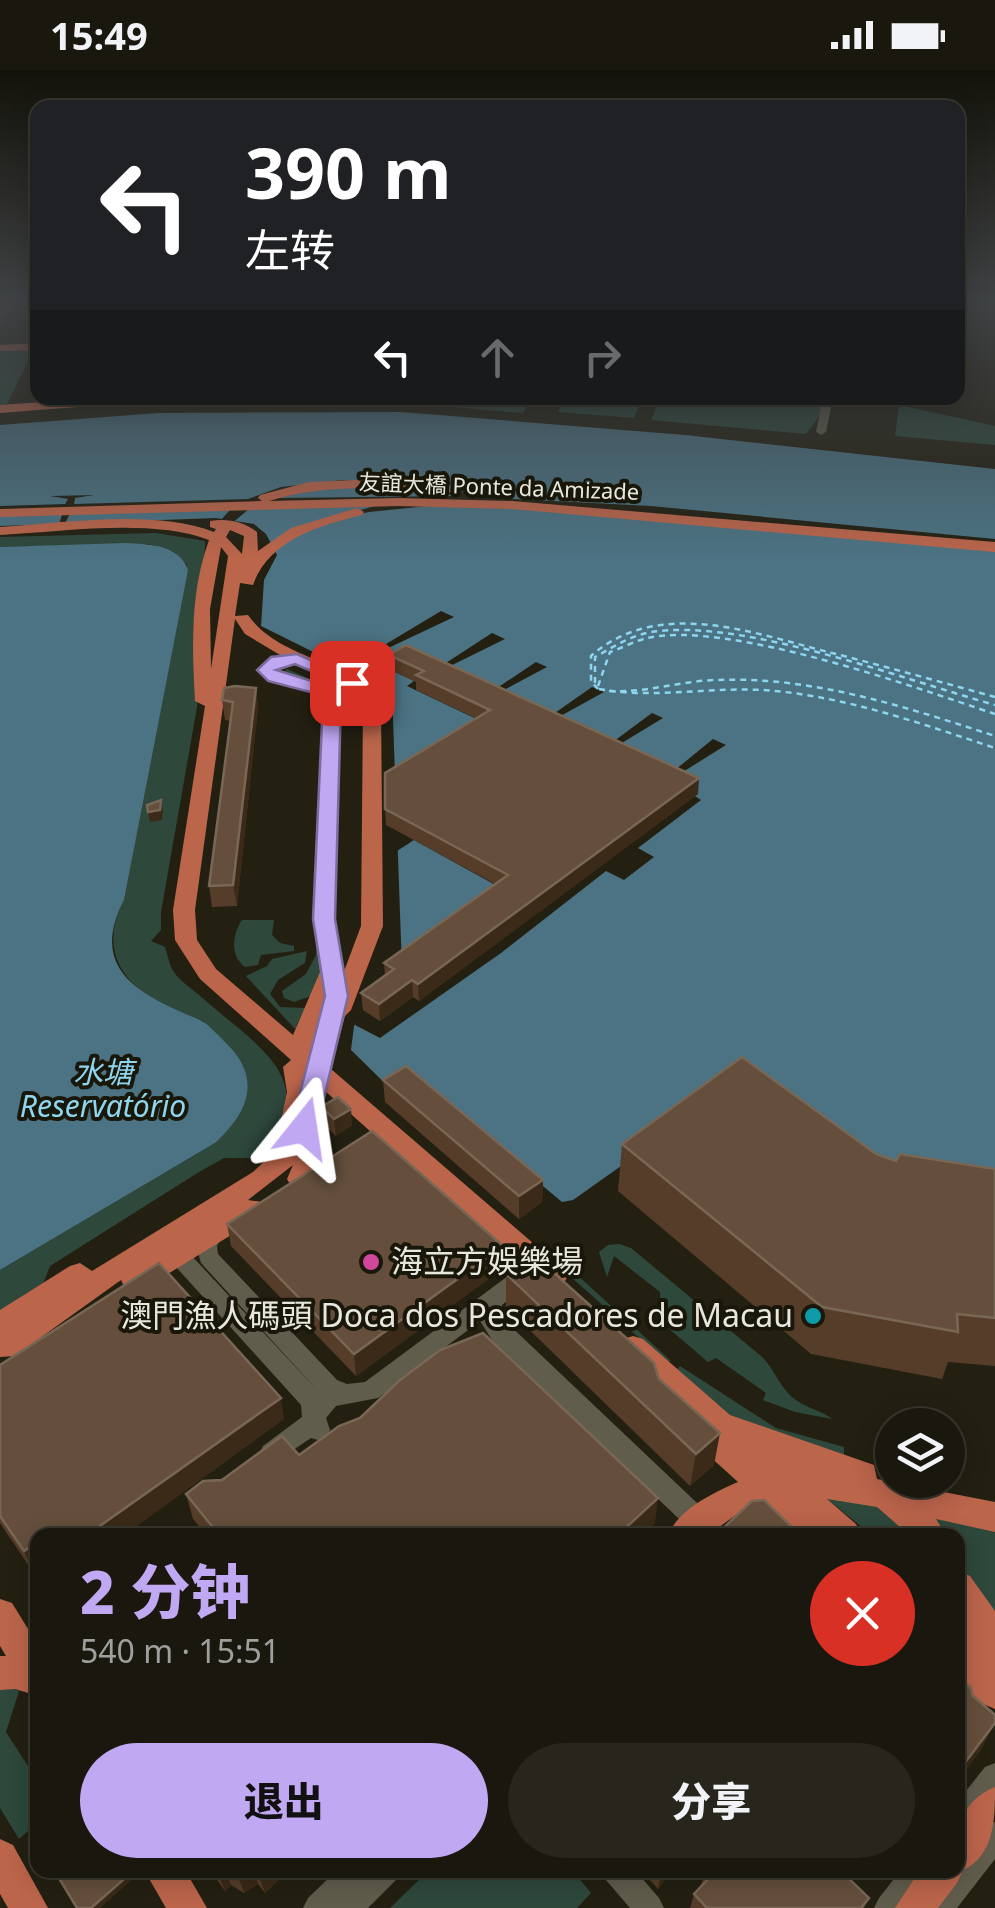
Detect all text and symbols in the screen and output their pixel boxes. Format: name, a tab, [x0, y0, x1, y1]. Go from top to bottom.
text: 15:49	[50, 9, 148, 61]
text: 390 m	[245, 124, 452, 220]
icon: left	[80, 140, 210, 270]
text: 左转	[245, 219, 335, 280]
icon: left	[365, 330, 420, 385]
icon: ahead	[470, 330, 525, 385]
icon: right	[575, 330, 630, 385]
street label: 友誼大橋 Ponte da Amizade	[358, 466, 640, 506]
pin	[310, 641, 395, 726]
icon: arrive	[325, 656, 380, 711]
water label: 水塘 Reservatório	[20, 1051, 186, 1126]
position arrow	[252, 1076, 356, 1180]
place label: 海立方娛樂場	[391, 1239, 583, 1282]
marker: 海立方娛樂場	[360, 1251, 382, 1273]
place label: 澳門漁人碼頭 Doca dos Pescadores de Macau	[120, 1293, 793, 1336]
marker: 澳門漁人碼頭 Doca dos Pescadores de Macau	[802, 1305, 824, 1327]
map controls	[875, 1408, 965, 1498]
button: layers	[875, 1408, 965, 1498]
text: 2 分钟	[80, 1550, 250, 1632]
button: close	[810, 1561, 915, 1666]
text: 540 m · 15:51	[80, 1629, 280, 1672]
button: 退出	[80, 1743, 488, 1858]
button: 分享	[508, 1743, 915, 1858]

